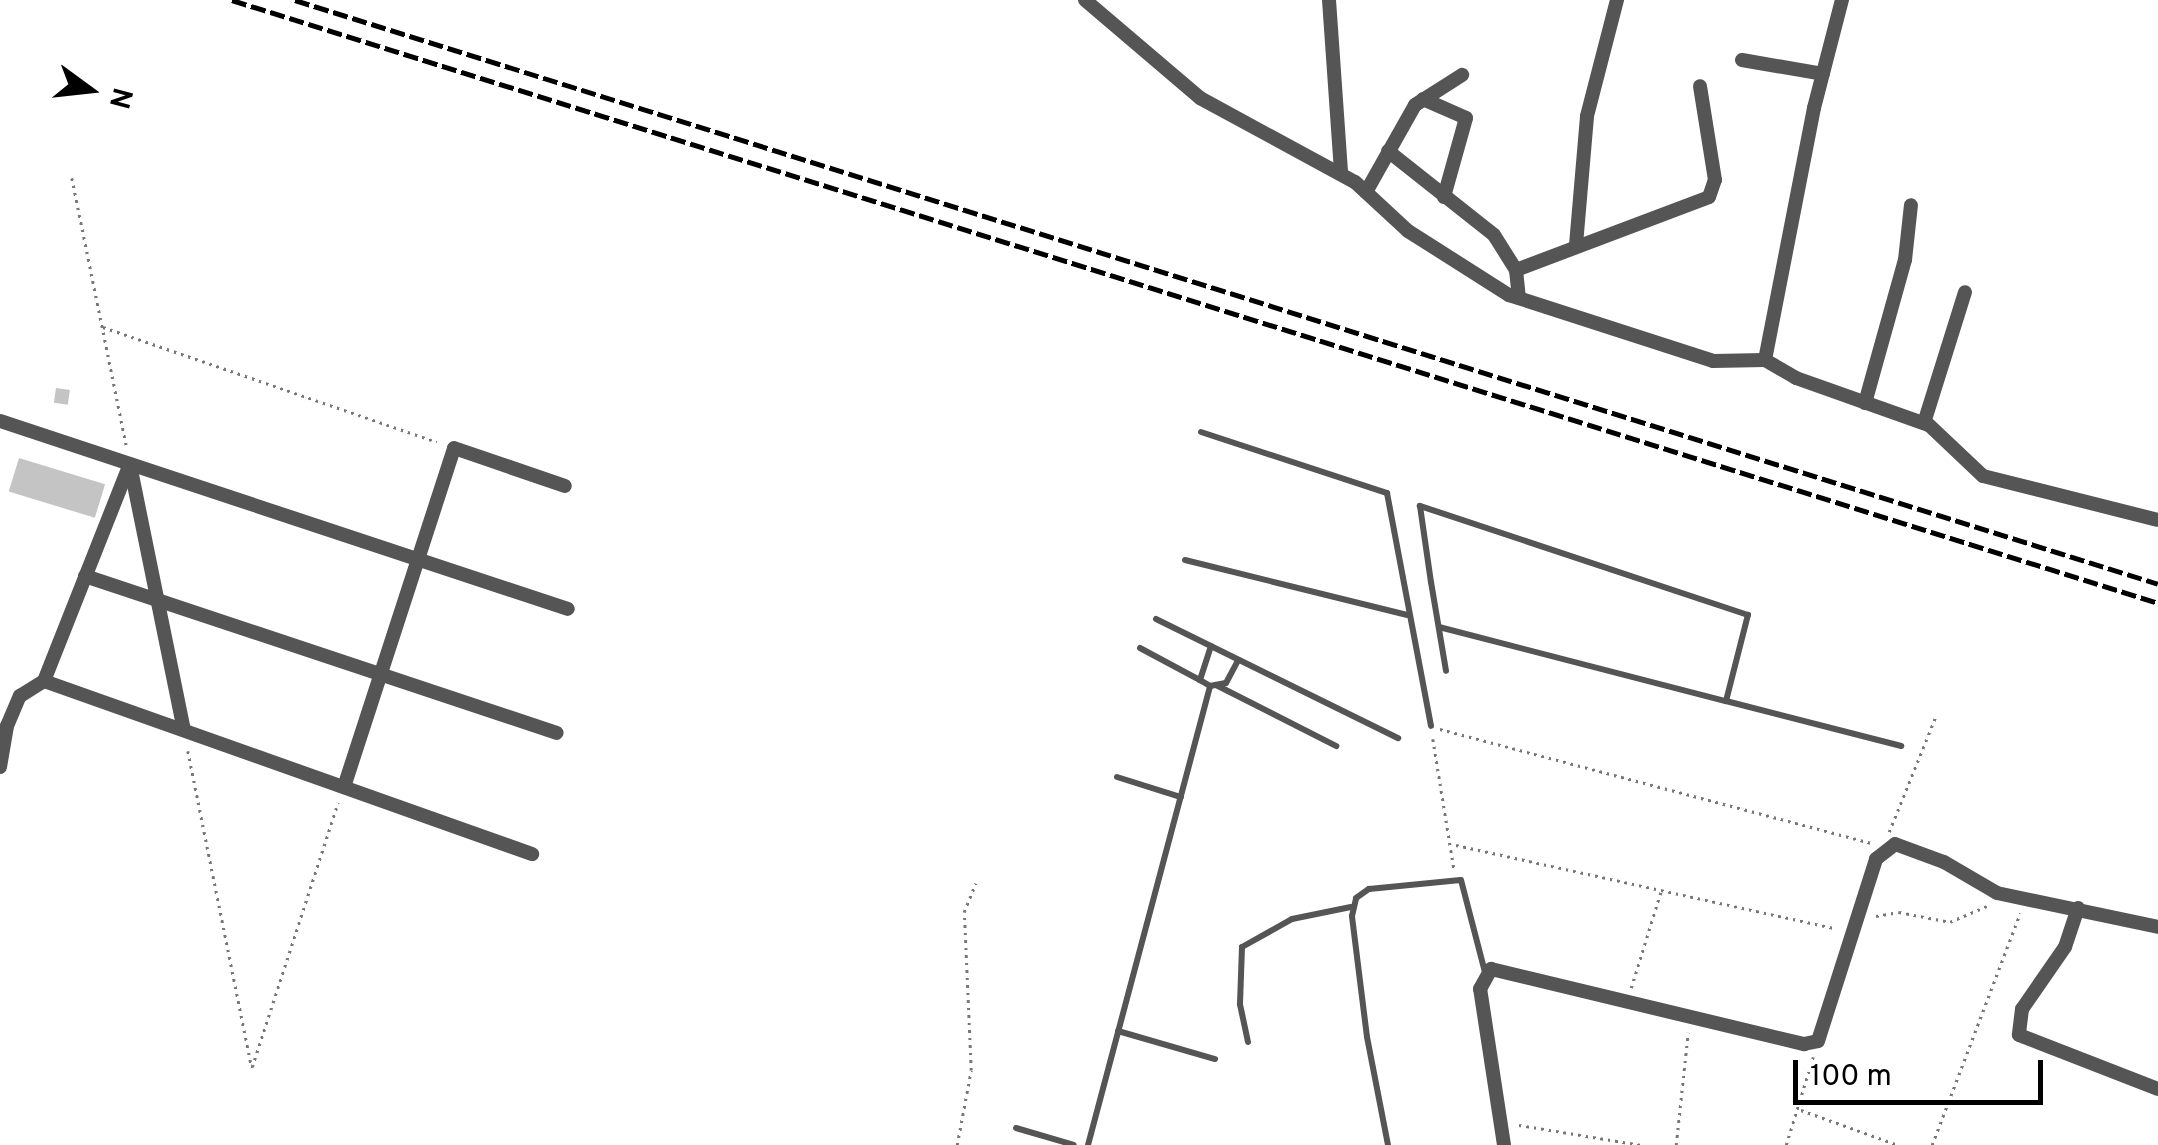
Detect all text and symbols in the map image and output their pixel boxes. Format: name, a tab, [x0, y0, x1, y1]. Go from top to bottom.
north arrow	[40, 40, 140, 140]
text: N	[99, 83, 139, 112]
scale bar	[1798, 1040, 2048, 1102]
text: 100 m	[1810, 1059, 1892, 1096]

